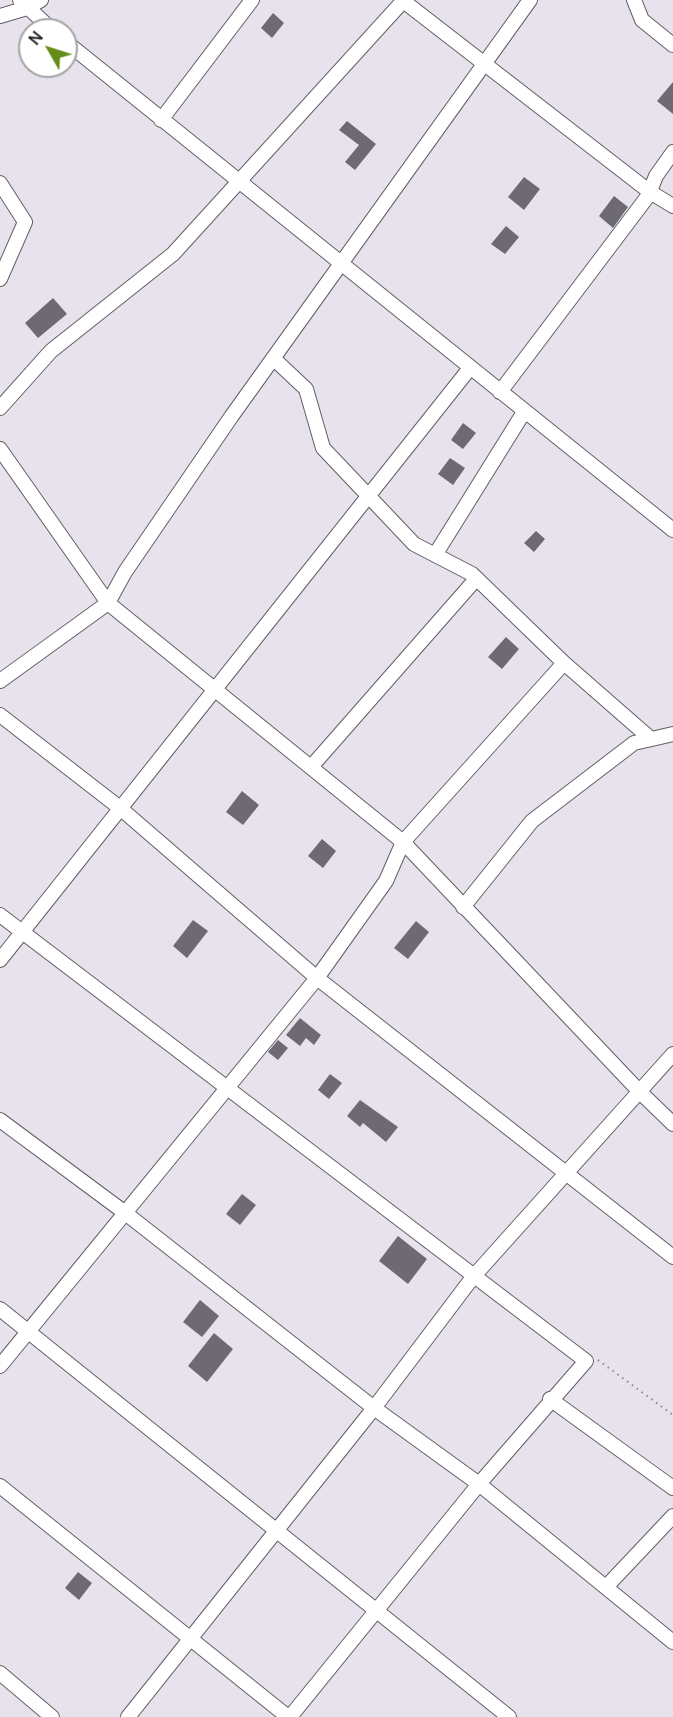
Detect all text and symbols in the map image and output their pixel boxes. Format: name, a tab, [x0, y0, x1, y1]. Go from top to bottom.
north arrow	[18, 18, 78, 78]
text: N	[23, 27, 48, 49]

